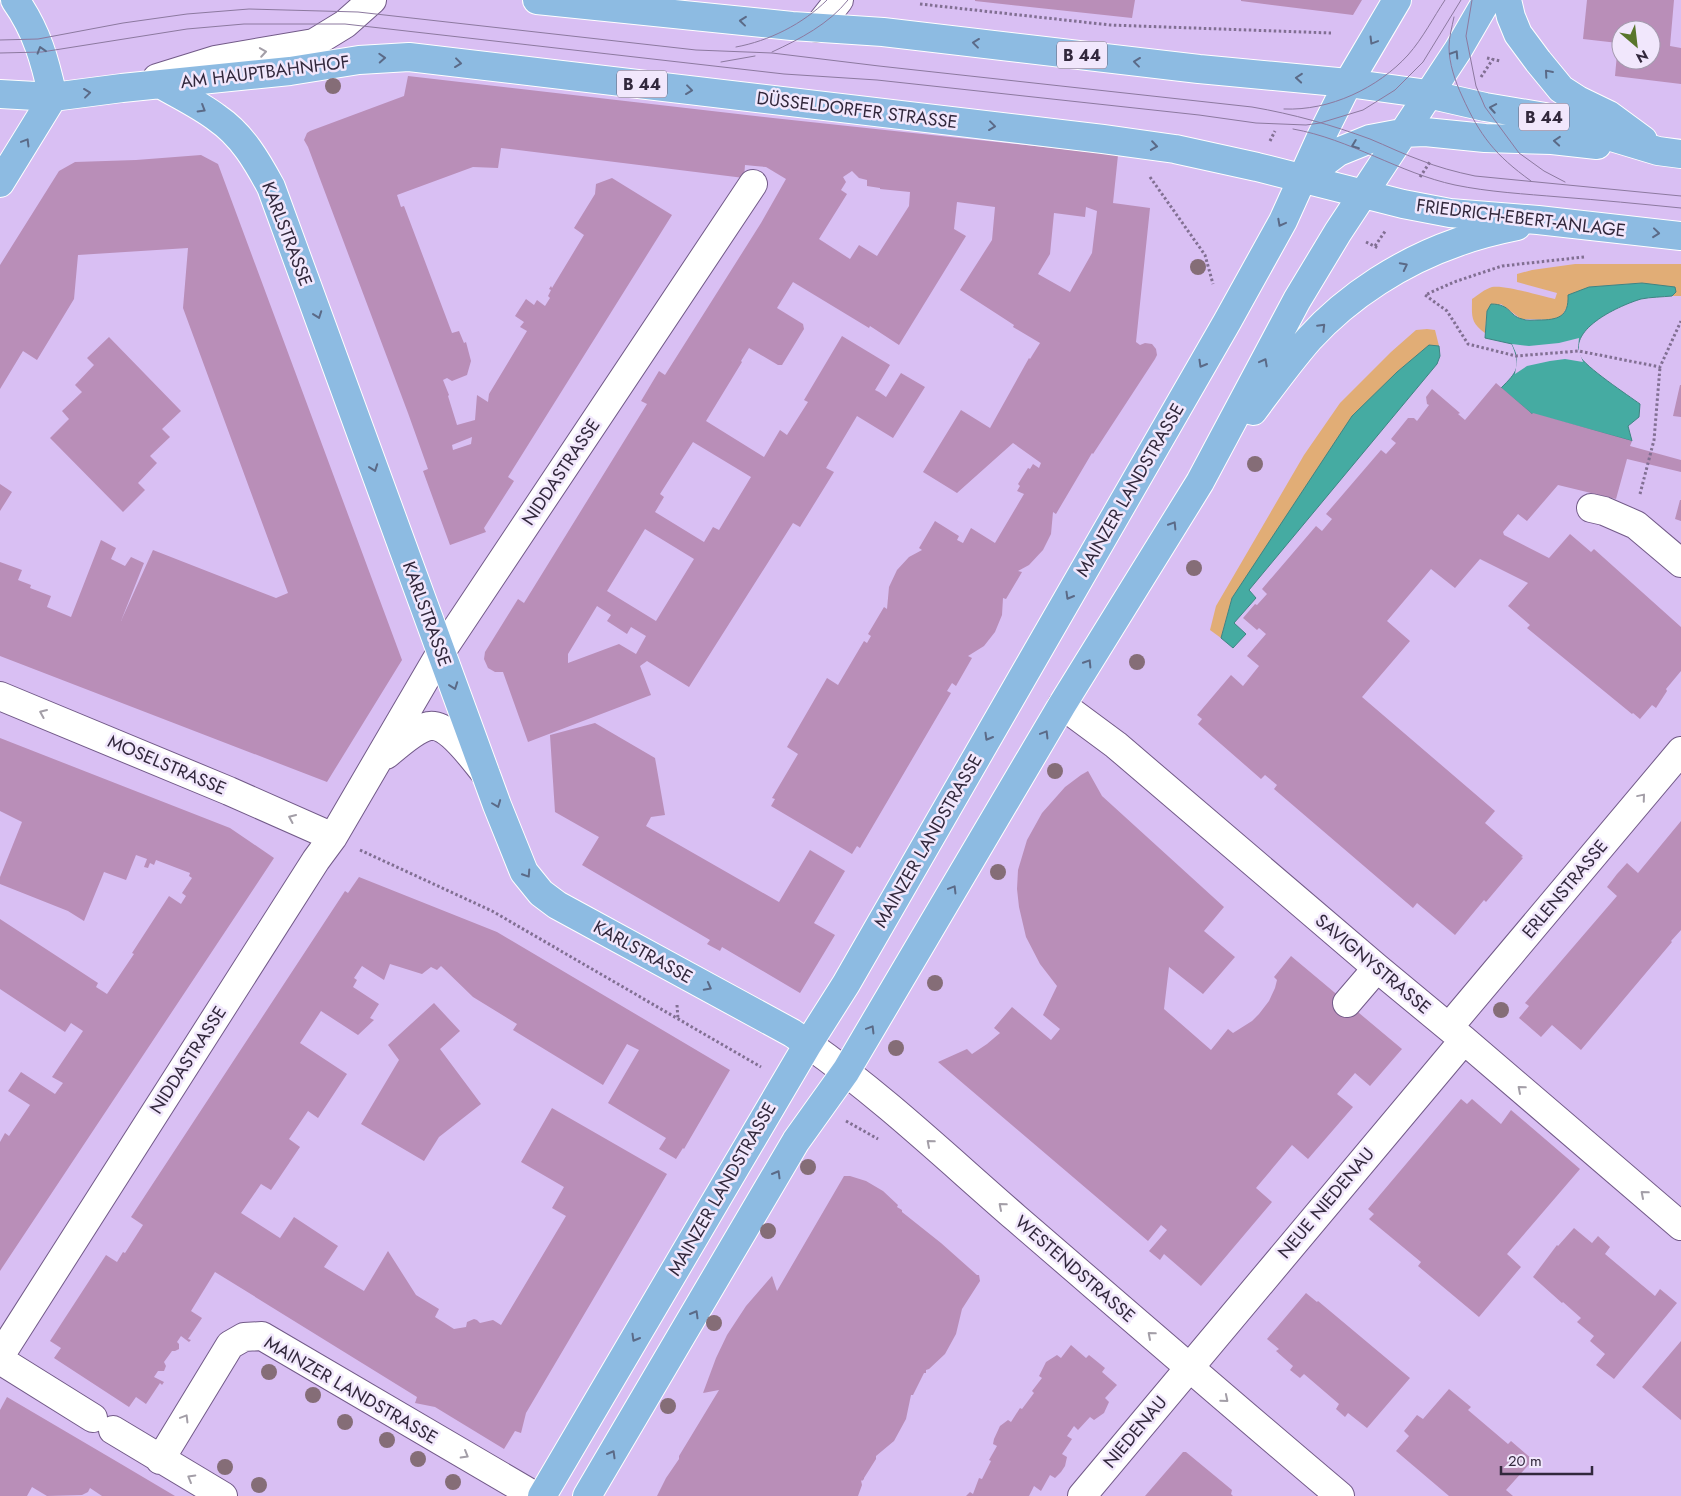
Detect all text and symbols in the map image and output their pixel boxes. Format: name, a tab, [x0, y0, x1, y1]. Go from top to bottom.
one-way arrow	[739, 16, 747, 27]
north arrow	[1611, 20, 1661, 70]
one-way arrow	[1369, 36, 1379, 45]
one-way arrow	[972, 38, 980, 49]
road number: B 44	[1057, 42, 1107, 68]
text: N	[1632, 45, 1652, 68]
one-way arrow	[37, 46, 47, 54]
one-way arrow	[259, 48, 268, 58]
street label: AM HAUPTBAHNHOF	[179, 49, 351, 95]
one-way arrow	[1449, 50, 1458, 59]
one-way arrow	[379, 53, 387, 64]
one-way arrow	[453, 57, 462, 67]
one-way arrow	[1133, 57, 1141, 68]
road number: B 44	[617, 70, 667, 98]
one-way arrow	[1545, 70, 1554, 79]
one-way arrow	[1295, 73, 1303, 84]
one-way arrow	[685, 84, 693, 95]
street label: DÜSSELDORFER STRASSE	[755, 85, 959, 135]
one-way arrow	[83, 88, 92, 98]
one-way arrow	[197, 102, 206, 112]
one-way arrow	[1488, 103, 1497, 113]
road number: B 44	[1519, 104, 1569, 130]
one-way arrow	[989, 120, 997, 131]
one-way arrow	[1553, 136, 1561, 147]
one-way arrow	[19, 138, 29, 147]
one-way arrow	[1351, 139, 1360, 149]
one-way arrow	[1149, 140, 1158, 150]
street label: KARLSTRASSE	[255, 178, 319, 290]
street label: FRIEDRICH-EBERT-ANLAGE	[1415, 192, 1627, 244]
one-way arrow	[1278, 217, 1288, 226]
one-way arrow	[1652, 227, 1660, 238]
one-way arrow	[1399, 262, 1408, 272]
one-way arrow	[312, 311, 322, 319]
one-way arrow	[1316, 323, 1325, 332]
one-way arrow	[1258, 358, 1268, 367]
one-way arrow	[1198, 359, 1208, 368]
street label: MAINZER LANDSTRASSE	[1070, 398, 1190, 582]
street label: NIDDASTRASSE	[516, 413, 606, 531]
one-way arrow	[368, 463, 378, 472]
one-way arrow	[1167, 521, 1177, 530]
street label: KARLSTRASSE	[396, 558, 458, 670]
one-way arrow	[1065, 591, 1075, 600]
one-way arrow	[1081, 660, 1091, 669]
one-way arrow	[448, 682, 458, 690]
one-way arrow	[39, 709, 47, 719]
street label: MOSELSTRASSE	[104, 728, 230, 802]
one-way arrow	[1039, 730, 1049, 739]
one-way arrow	[984, 732, 994, 741]
street label: MAINZER LANDSTRASSE	[868, 749, 988, 933]
one-way arrow	[1636, 794, 1645, 803]
one-way arrow	[491, 799, 501, 808]
one-way arrow	[288, 814, 297, 825]
street label: ERLENSTRASSE	[1516, 834, 1614, 944]
one-way arrow	[521, 868, 530, 878]
one-way arrow	[947, 885, 957, 894]
street label: SAVIGNYSTRASSE	[1309, 908, 1437, 1020]
street label: KARLSTRASSE	[589, 914, 697, 990]
one-way arrow	[702, 981, 711, 991]
street label: NIDDASTRASSE	[143, 1001, 233, 1119]
one-way arrow	[864, 1025, 874, 1034]
one-way arrow	[1517, 1085, 1526, 1094]
street label: MAINZER LANDSTRASSE	[662, 1097, 782, 1281]
one-way arrow	[927, 1140, 936, 1149]
street label: NEUE NIEDENAU	[1272, 1142, 1380, 1264]
one-way arrow	[771, 1170, 781, 1179]
one-way arrow	[1641, 1192, 1650, 1200]
one-way arrow	[999, 1203, 1008, 1212]
street label: WESTENDSTRASSE	[1009, 1209, 1141, 1329]
one-way arrow	[688, 1310, 698, 1319]
street label: MAINZER LANDSTRASSE	[259, 1330, 443, 1450]
one-way arrow	[1148, 1332, 1157, 1341]
one-way arrow	[631, 1333, 641, 1342]
street label: NIEDENAU	[1097, 1390, 1173, 1474]
one-way arrow	[1219, 1393, 1228, 1402]
one-way arrow	[179, 1414, 189, 1423]
scale bar	[1501, 1444, 1592, 1476]
one-way arrow	[460, 1449, 469, 1459]
one-way arrow	[606, 1450, 616, 1459]
text: 20 m	[1508, 1450, 1542, 1472]
one-way arrow	[188, 1474, 197, 1484]

